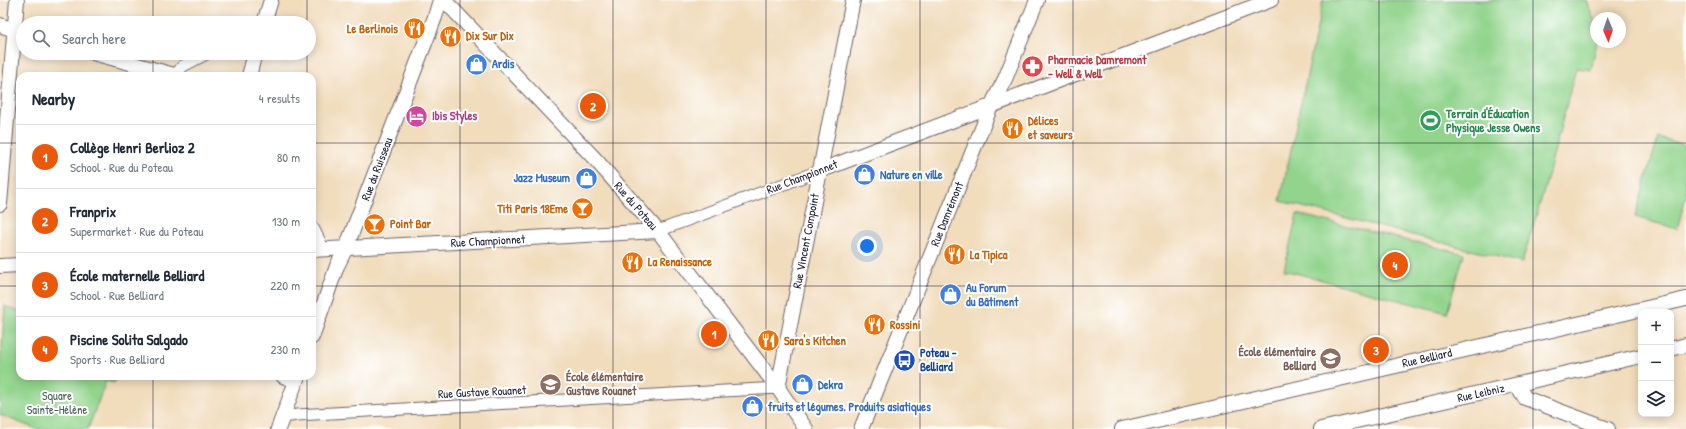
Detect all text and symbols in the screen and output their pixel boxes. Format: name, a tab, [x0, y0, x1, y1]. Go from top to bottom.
north arrow	[1590, 12, 1626, 48]
search box	[16, 16, 316, 60]
restaurant icon: Le Berlinois	[401, 16, 427, 42]
place label: Le Berlinois	[347, 20, 398, 37]
restaurant icon: Dix Sur Dix	[437, 23, 463, 49]
icon: search	[30, 27, 52, 49]
place label: Dix Sur Dix	[466, 27, 515, 44]
text: Search here	[62, 28, 126, 49]
shop icon: Ardis	[463, 51, 489, 77]
place label: Pharmacie Damremont - Well & Well	[1048, 51, 1147, 82]
pharmacy icon: Pharmacie Damremont - Well & Well	[1020, 54, 1046, 80]
place label: Ardis	[492, 55, 515, 72]
text: Nearby	[32, 87, 75, 110]
text: 4 results	[259, 89, 300, 107]
pin: 2	[580, 91, 606, 121]
hotel icon: Ibis Styles	[403, 103, 429, 129]
place label: Terrain d'Éducation Physique Jesse Owens	[1445, 105, 1541, 137]
place label: Ibis Styles	[432, 107, 478, 125]
sports icon: Terrain d'Éducation Physique Jesse Owens	[1417, 108, 1443, 134]
place label: Délices et saveurs	[1027, 112, 1073, 143]
restaurant icon: Délices et saveurs	[999, 115, 1025, 141]
street label: Rue du Ruisseau	[357, 135, 396, 203]
text: Collège Henri Berlioz 2	[70, 137, 195, 158]
text: 1	[43, 148, 47, 166]
text: 80 m	[277, 148, 300, 166]
street label: Rue Championnet	[764, 155, 841, 198]
text: School · Rue du Poteau	[70, 158, 173, 176]
shop icon: Nature en ville	[852, 162, 878, 188]
shop icon: Jazz Museum	[573, 165, 599, 191]
place label: Nature en ville	[880, 166, 943, 183]
place label: Jazz Museum	[514, 169, 570, 186]
street label: Rue du Poteau	[611, 178, 662, 234]
street label: Rue Damrémont	[926, 178, 968, 249]
street label: Rue Vincent Compoint	[788, 191, 823, 290]
bar icon: Titi Paris 18Eme	[570, 196, 596, 222]
place label: Titi Paris 18Eme	[496, 200, 568, 217]
text: Franprix	[70, 201, 116, 222]
bar icon: Point Bar	[362, 211, 388, 237]
text: 2	[42, 212, 48, 230]
text: 130 m	[272, 212, 300, 230]
place label: Point Bar	[390, 215, 431, 232]
text: Supermarket · Rue du Poteau	[70, 222, 203, 240]
street label: Rue Championnet	[450, 230, 527, 251]
your location	[857, 236, 877, 256]
restaurant icon: La Tipica	[941, 242, 967, 268]
place label: La Tipica	[970, 246, 1008, 264]
restaurant icon: La Renaissance	[620, 249, 646, 275]
pin: 4	[1382, 250, 1408, 280]
place label: La Renaissance	[648, 253, 712, 270]
text: École maternelle Belliard	[70, 265, 204, 286]
text: 3	[42, 276, 48, 294]
text: 220 m	[270, 276, 300, 294]
place label: Au Forum du Bâtiment	[966, 279, 1019, 310]
shop icon: Au Forum du Bâtiment	[937, 282, 963, 308]
text: School · Rue Belliard	[70, 286, 164, 304]
map controls	[1638, 309, 1674, 417]
button: +	[1638, 309, 1674, 345]
restaurant icon: Rossini	[862, 312, 888, 338]
place label: Rossini	[890, 316, 921, 333]
pin: 1	[701, 319, 727, 349]
restaurant icon: Sara's Kitchen	[755, 328, 781, 354]
text: Piscine Solita Salgado	[70, 329, 188, 350]
place label: Sara's Kitchen	[784, 332, 846, 349]
pin: 3	[1363, 335, 1389, 365]
text: 4	[43, 340, 47, 358]
text: 230 m	[270, 340, 300, 358]
place label: École élémentaire Belliard	[1238, 343, 1316, 374]
street label: Rue Belliard	[1400, 343, 1454, 371]
place label: Poteau - Belliard	[920, 344, 957, 375]
button: −	[1638, 345, 1674, 381]
school or university icon: École élémentaire Belliard	[1318, 346, 1344, 372]
bus stop icon: Poteau - Belliard	[891, 347, 917, 373]
text: Sports · Rue Belliard	[70, 350, 165, 368]
place label: École élémentaire Gustave Rouanet	[566, 368, 644, 399]
school or university icon: École élémentaire Gustave Rouanet	[537, 371, 563, 397]
shop icon: Dekra	[789, 372, 815, 398]
place label: Dekra	[818, 376, 843, 393]
street label: Rue Leibniz	[1456, 379, 1506, 406]
street label: Rue Gustave Rouanet	[437, 381, 527, 402]
button: layers	[1638, 381, 1674, 417]
park label: Square Sainte-Hélène	[27, 387, 88, 418]
shop icon: fruits et légumes. Produits asiatiques	[739, 394, 765, 420]
place label: fruits et légumes. Produits asiatiques	[768, 398, 931, 416]

